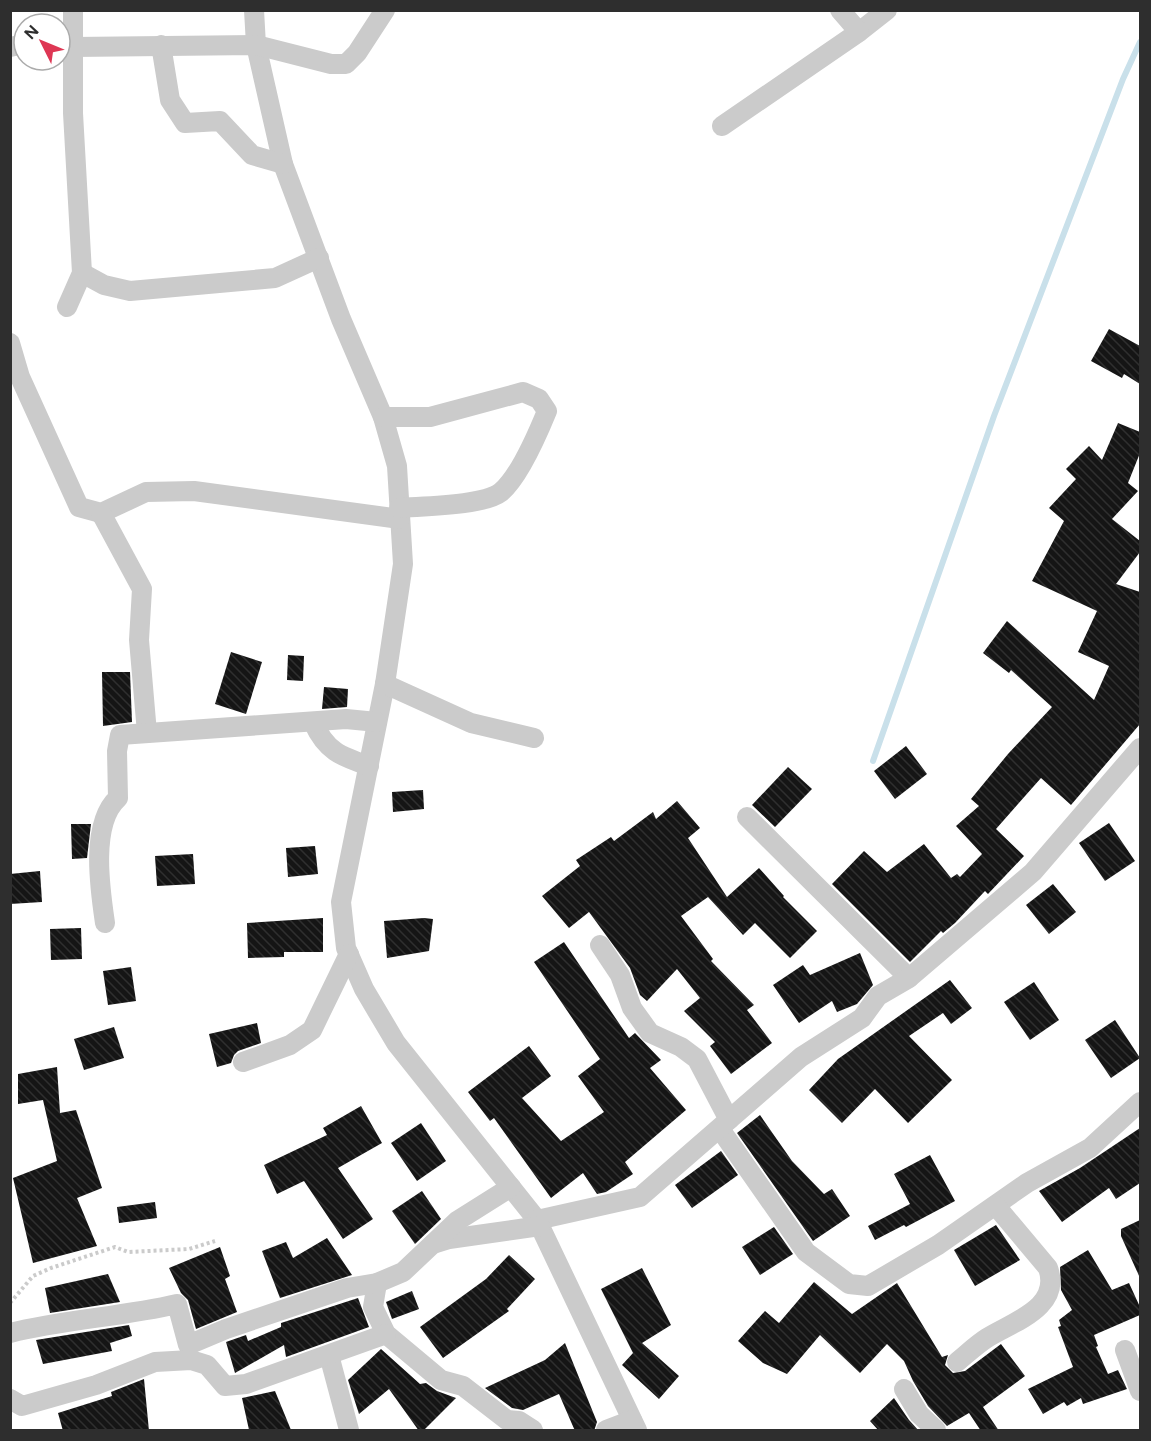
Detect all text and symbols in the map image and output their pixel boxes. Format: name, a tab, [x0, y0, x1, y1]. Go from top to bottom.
north arrow	[12, 12, 72, 72]
text: N	[20, 21, 43, 43]

